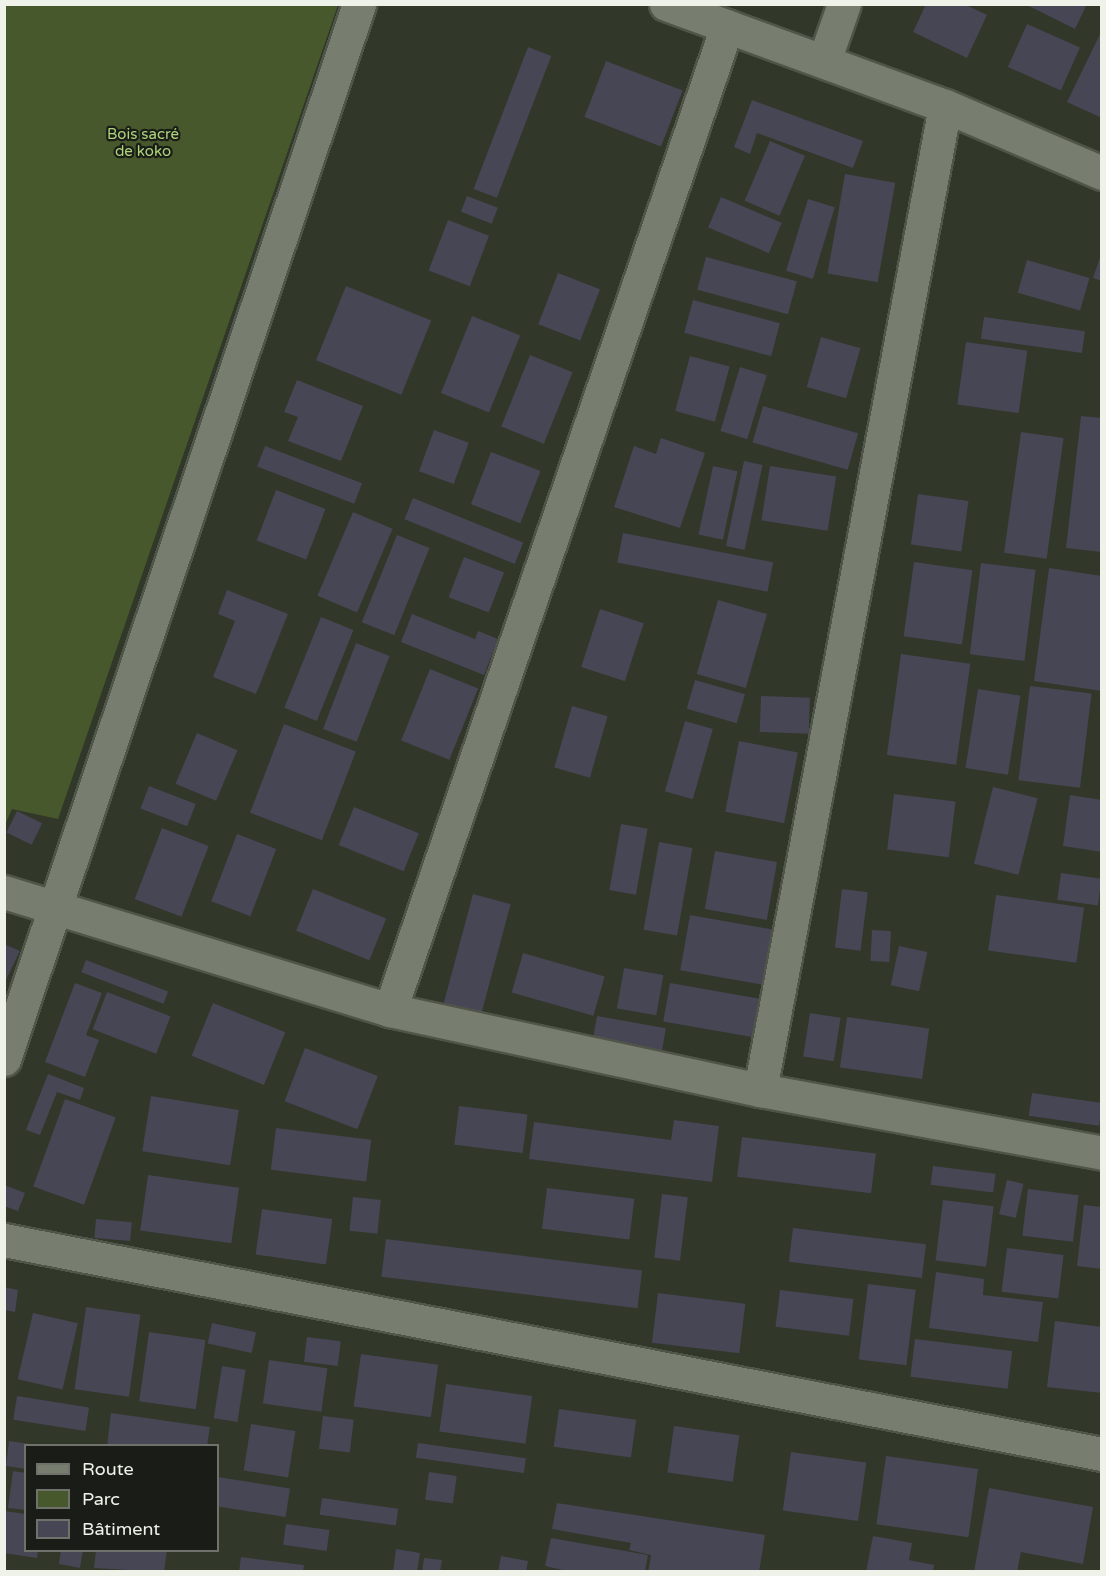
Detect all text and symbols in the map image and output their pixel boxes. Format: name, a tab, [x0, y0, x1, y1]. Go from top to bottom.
park label: Bois sacré de koko	[107, 125, 179, 160]
legend	[24, 1444, 219, 1552]
text: Route	[82, 1458, 134, 1480]
text: Parc	[82, 1488, 120, 1510]
text: Bâtiment	[82, 1518, 160, 1540]

